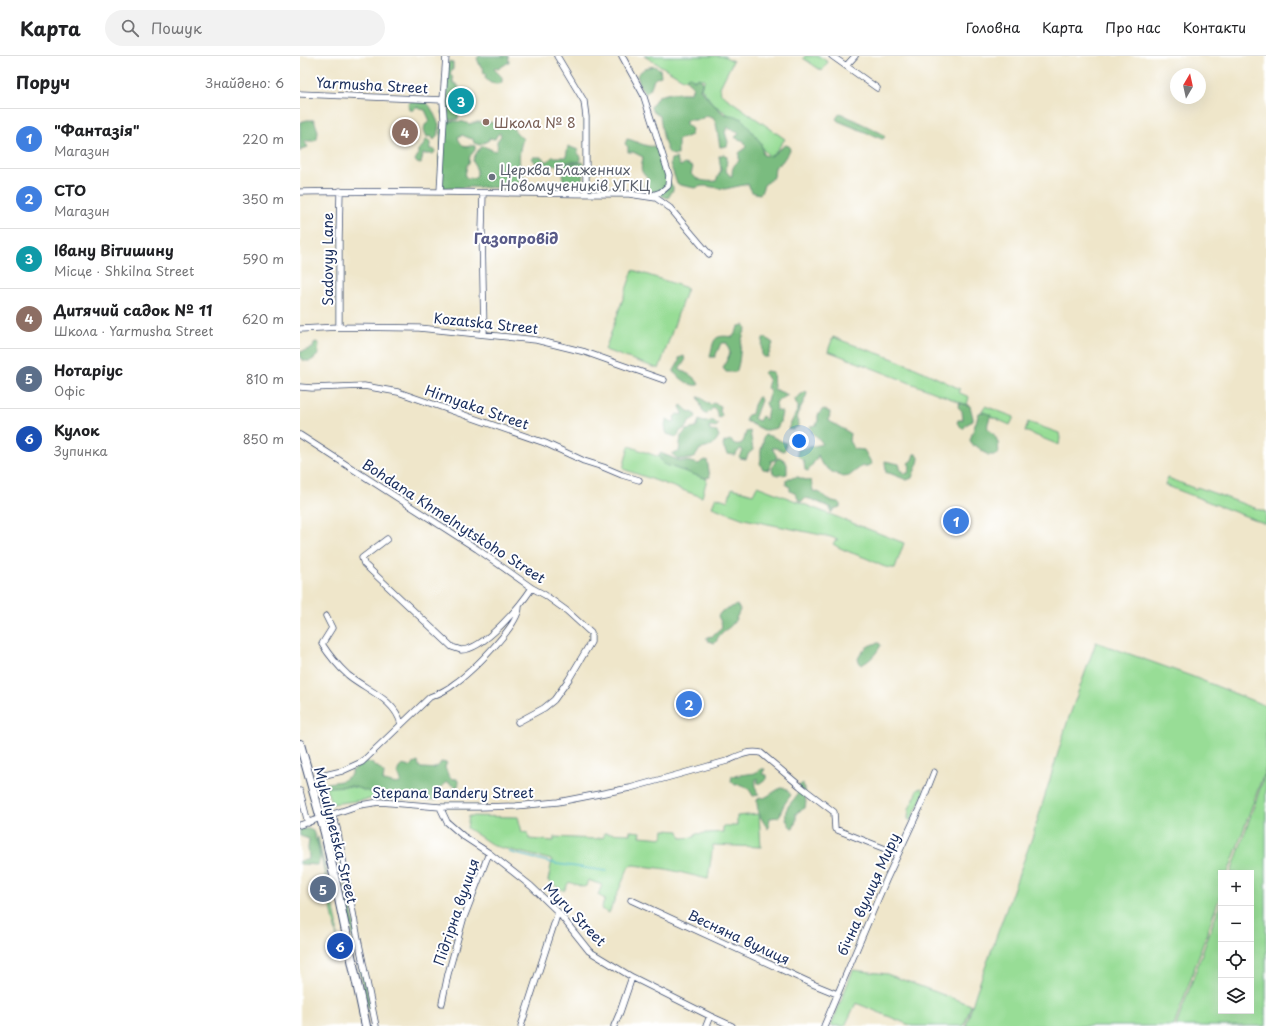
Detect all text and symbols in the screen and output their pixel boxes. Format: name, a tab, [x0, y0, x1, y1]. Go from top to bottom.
search box	[105, 10, 385, 46]
text: Карта	[20, 14, 81, 42]
text: Пошук	[151, 16, 202, 39]
icon: search	[119, 17, 141, 39]
text: Головна	[966, 17, 1020, 38]
text: Карта	[1042, 17, 1083, 38]
text: Про нас	[1105, 17, 1161, 38]
text: Контакти	[1183, 17, 1246, 38]
north arrow	[1170, 68, 1206, 104]
text: Поруч	[16, 69, 70, 95]
street label: Yarmusha Street	[315, 72, 429, 98]
text: Знайдено: 6	[205, 73, 284, 92]
pin: 3	[448, 86, 474, 116]
place label: Школа № 8	[494, 112, 576, 133]
pin: 4	[392, 117, 418, 147]
marker: Школа № 8	[481, 117, 491, 127]
text: "Фантазія"	[54, 118, 140, 141]
text: 1	[26, 129, 32, 148]
text: 220 m	[242, 129, 284, 148]
text: Магазин	[54, 141, 110, 160]
place label: Церква Блаженних Новомучеників УГКЦ	[500, 159, 651, 196]
marker: Церква Блаженних Новомучеників УГКЦ	[487, 172, 497, 182]
text: СТО	[54, 178, 86, 201]
text: 2	[24, 189, 34, 208]
text: 350 m	[242, 189, 284, 208]
text: Магазин	[54, 201, 110, 220]
street label: Sadovyy Lane	[317, 212, 338, 306]
district label: Газопровід	[474, 226, 558, 249]
text: Івану Вітишину	[54, 238, 174, 261]
text: 3	[25, 249, 33, 268]
text: 590 m	[242, 249, 284, 268]
text: Місце · Shkilna Street	[54, 261, 194, 280]
text: Дитячий садок № 11	[54, 298, 212, 321]
street label: Kozatska Street	[433, 307, 539, 339]
text: 4	[25, 309, 33, 328]
text: 620 m	[242, 309, 284, 328]
text: Школа · Yarmusha Street	[54, 321, 213, 340]
text: Нотаріус	[54, 358, 123, 381]
text: 5	[25, 369, 33, 388]
text: 810 m	[246, 369, 284, 388]
street label: Hirnyaka Street	[422, 379, 532, 435]
text: Офіс	[54, 381, 85, 400]
text: Кулок	[54, 418, 100, 441]
text: 6	[24, 429, 34, 448]
text: 850 m	[243, 429, 284, 448]
your location	[789, 431, 809, 451]
text: Зупинка	[54, 441, 108, 460]
street label: Bohdana Khmelnytskoho Street	[358, 454, 550, 588]
pin: 1	[943, 506, 969, 536]
pin: 2	[676, 689, 702, 719]
street label: Mykulynetska Street	[309, 764, 363, 906]
street label: Stepana Bandery Street	[372, 782, 534, 803]
street label: бічна вулиця Миру	[831, 829, 905, 959]
street label: Підгірна вулиця	[428, 856, 484, 968]
map controls	[1218, 870, 1254, 1014]
button: +	[1218, 870, 1254, 906]
pin: 5	[310, 874, 336, 904]
street label: Myru Street	[539, 877, 611, 951]
street label: Весняна вулиця	[685, 904, 793, 970]
button: −	[1218, 906, 1254, 942]
pin: 6	[327, 931, 353, 961]
button: locate	[1218, 942, 1254, 978]
button: layers	[1218, 978, 1254, 1014]

